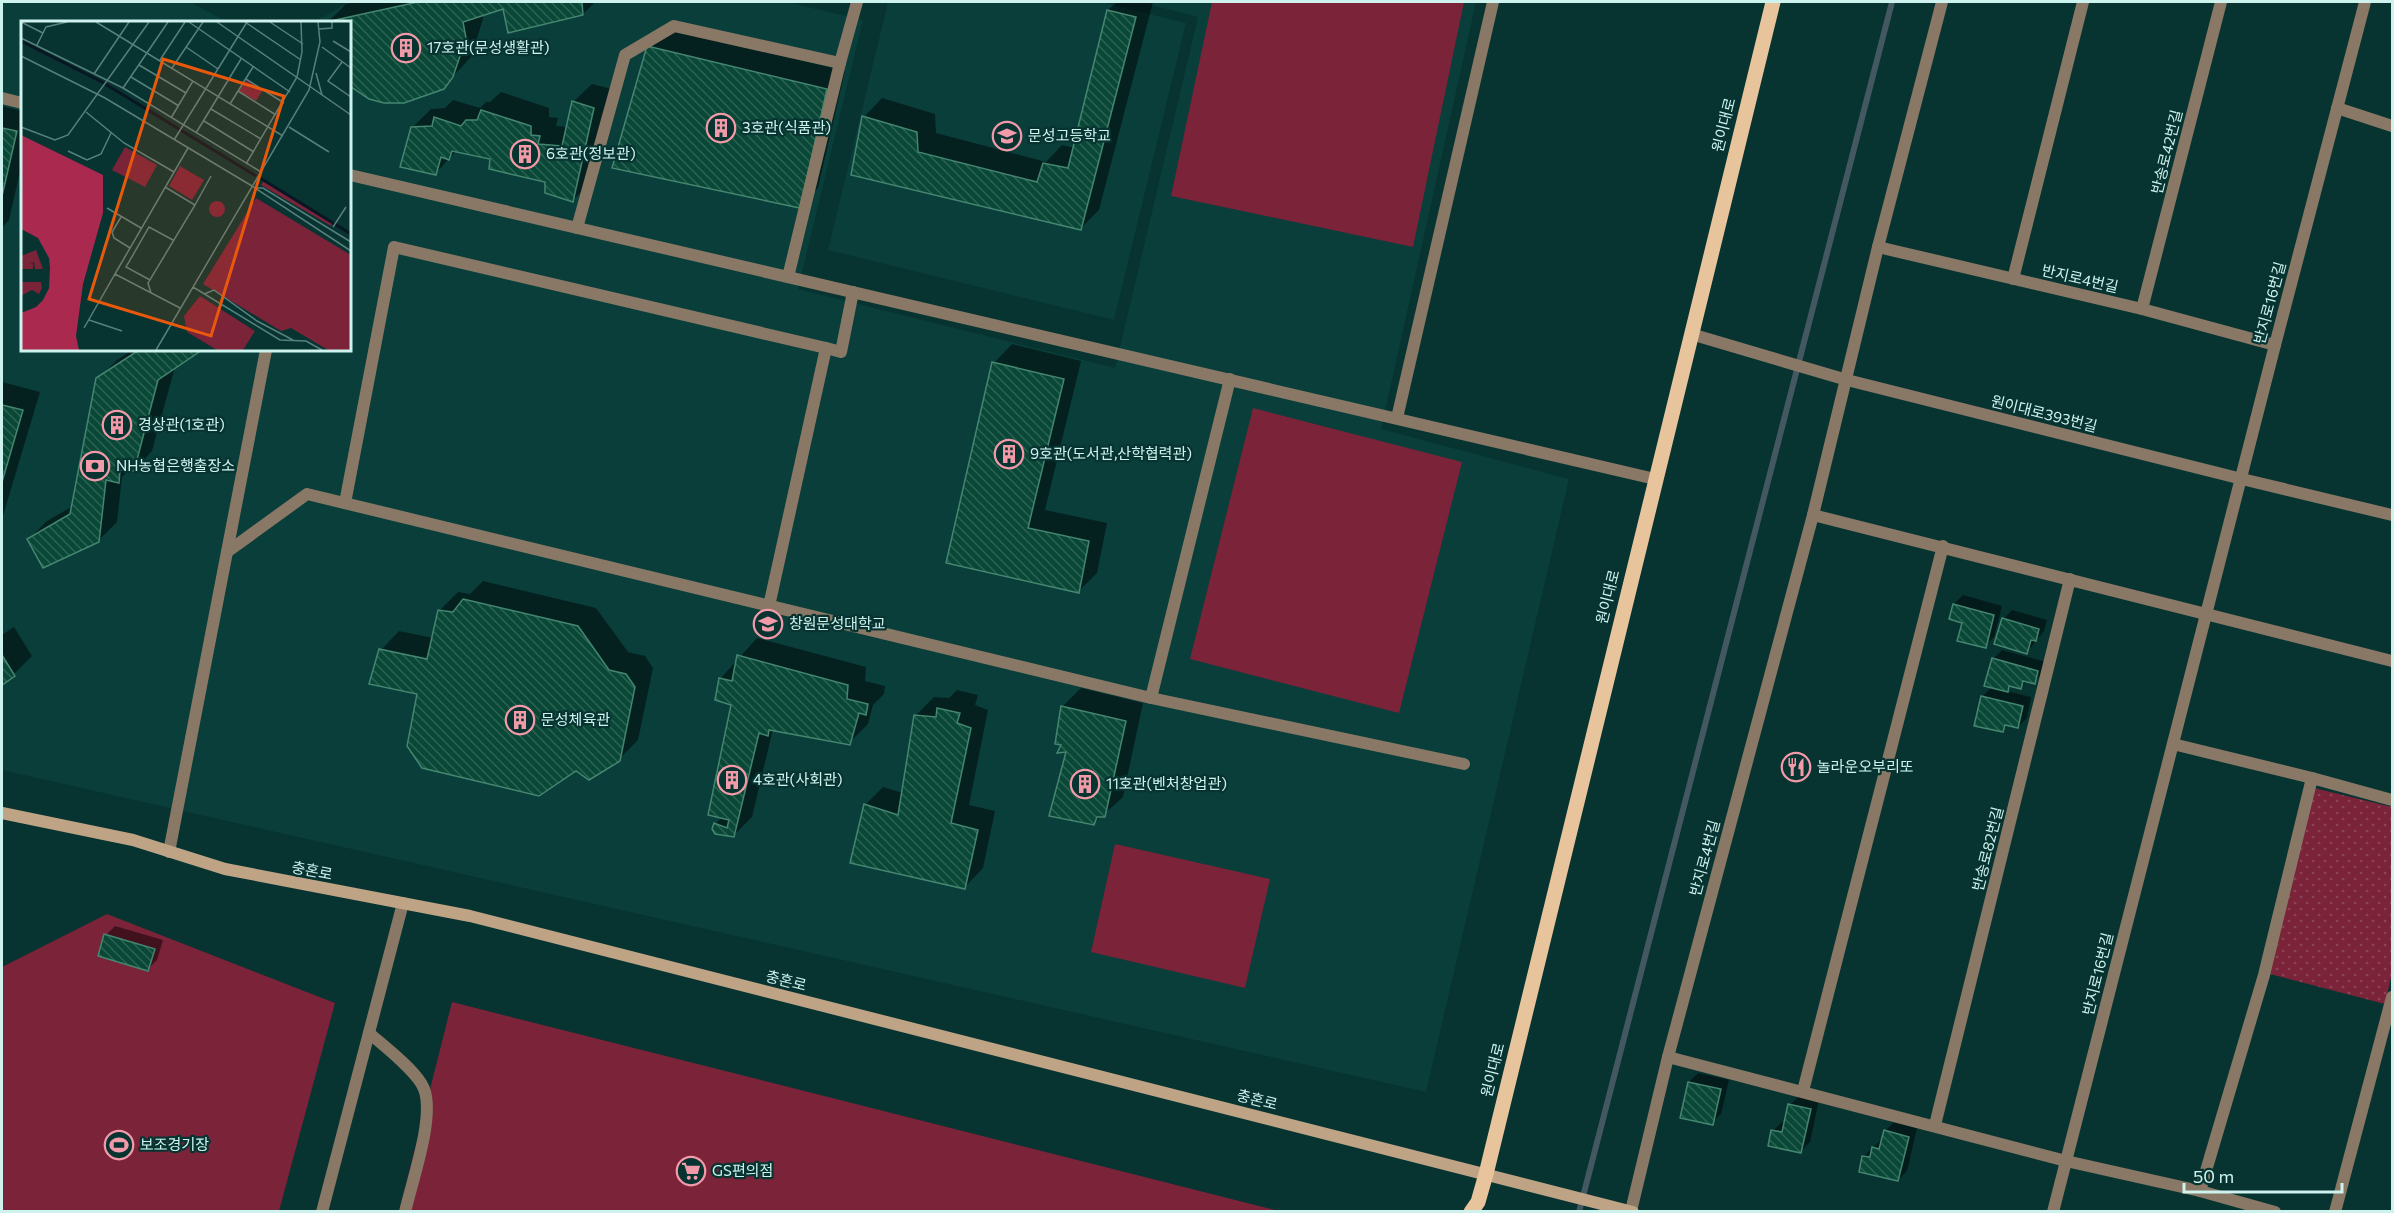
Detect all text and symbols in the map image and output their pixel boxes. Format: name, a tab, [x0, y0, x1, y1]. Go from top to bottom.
inset map	[21, 21, 351, 351]
building icon: 17호관(문성생활관)	[390, 32, 422, 64]
place label: 17호관(문성생활관)	[427, 38, 549, 56]
street label: 원이대로	[1708, 96, 1738, 154]
street label: 반송로42번길	[2147, 108, 2185, 196]
building icon: 3호관(식품관)	[705, 112, 737, 144]
place label: 3호관(식품관)	[742, 118, 831, 136]
school or university icon: 문성고등학교	[991, 120, 1023, 152]
place label: 문성고등학교	[1028, 126, 1111, 144]
building icon: 6호관(정보관)	[509, 138, 541, 170]
place label: 6호관(정보관)	[546, 144, 636, 162]
street label: 반지로4번길	[2040, 260, 2120, 296]
street label: 반지로16번길	[2249, 260, 2289, 346]
street label: 원이대로393번길	[1989, 391, 2099, 435]
building icon: 경상관(1호관)	[101, 409, 133, 441]
place label: 경상관(1호관)	[138, 415, 225, 433]
building icon: 9호관(도서관,산학협력관)	[993, 438, 1025, 470]
place label: 9호관(도서관,산학협력관)	[1030, 444, 1192, 462]
bank icon: NH농협은행출장소	[79, 450, 111, 482]
place label: NH농협은행출장소	[116, 456, 235, 474]
street label: 원이대로	[1592, 568, 1622, 626]
school or university icon: 창원문성대학교	[752, 608, 784, 640]
place label: 창원문성대학교	[789, 614, 886, 632]
building icon: 문성체육관	[504, 704, 536, 736]
place label: 문성체육관	[541, 710, 610, 728]
restaurant icon: 놀라운오부리또	[1780, 751, 1812, 783]
place label: 놀라운오부리또	[1817, 757, 1914, 775]
building icon: 4호관(사회관)	[716, 764, 748, 796]
building icon: 11호관(벤처창업관)	[1069, 768, 1101, 800]
place label: 4호관(사회관)	[753, 770, 843, 788]
place label: 11호관(벤처창업관)	[1106, 774, 1227, 792]
street label: 반송로82번길	[1968, 805, 2006, 893]
street label: 반지로4번길	[1685, 818, 1723, 898]
street label: 충혼로	[290, 857, 334, 883]
street label: 반지로16번길	[2078, 931, 2116, 1017]
street label: 충혼로	[764, 966, 809, 994]
street label: 원이대로	[1477, 1041, 1507, 1099]
street label: 충혼로	[1235, 1085, 1280, 1113]
sports icon: 보조경기장	[103, 1129, 135, 1161]
place label: 보조경기장	[140, 1135, 209, 1153]
supermarket icon: GS편의점	[675, 1155, 707, 1187]
scale bar	[2184, 1156, 2342, 1194]
place label: GS편의점	[712, 1161, 773, 1179]
text: 50 m	[2193, 1165, 2234, 1187]

